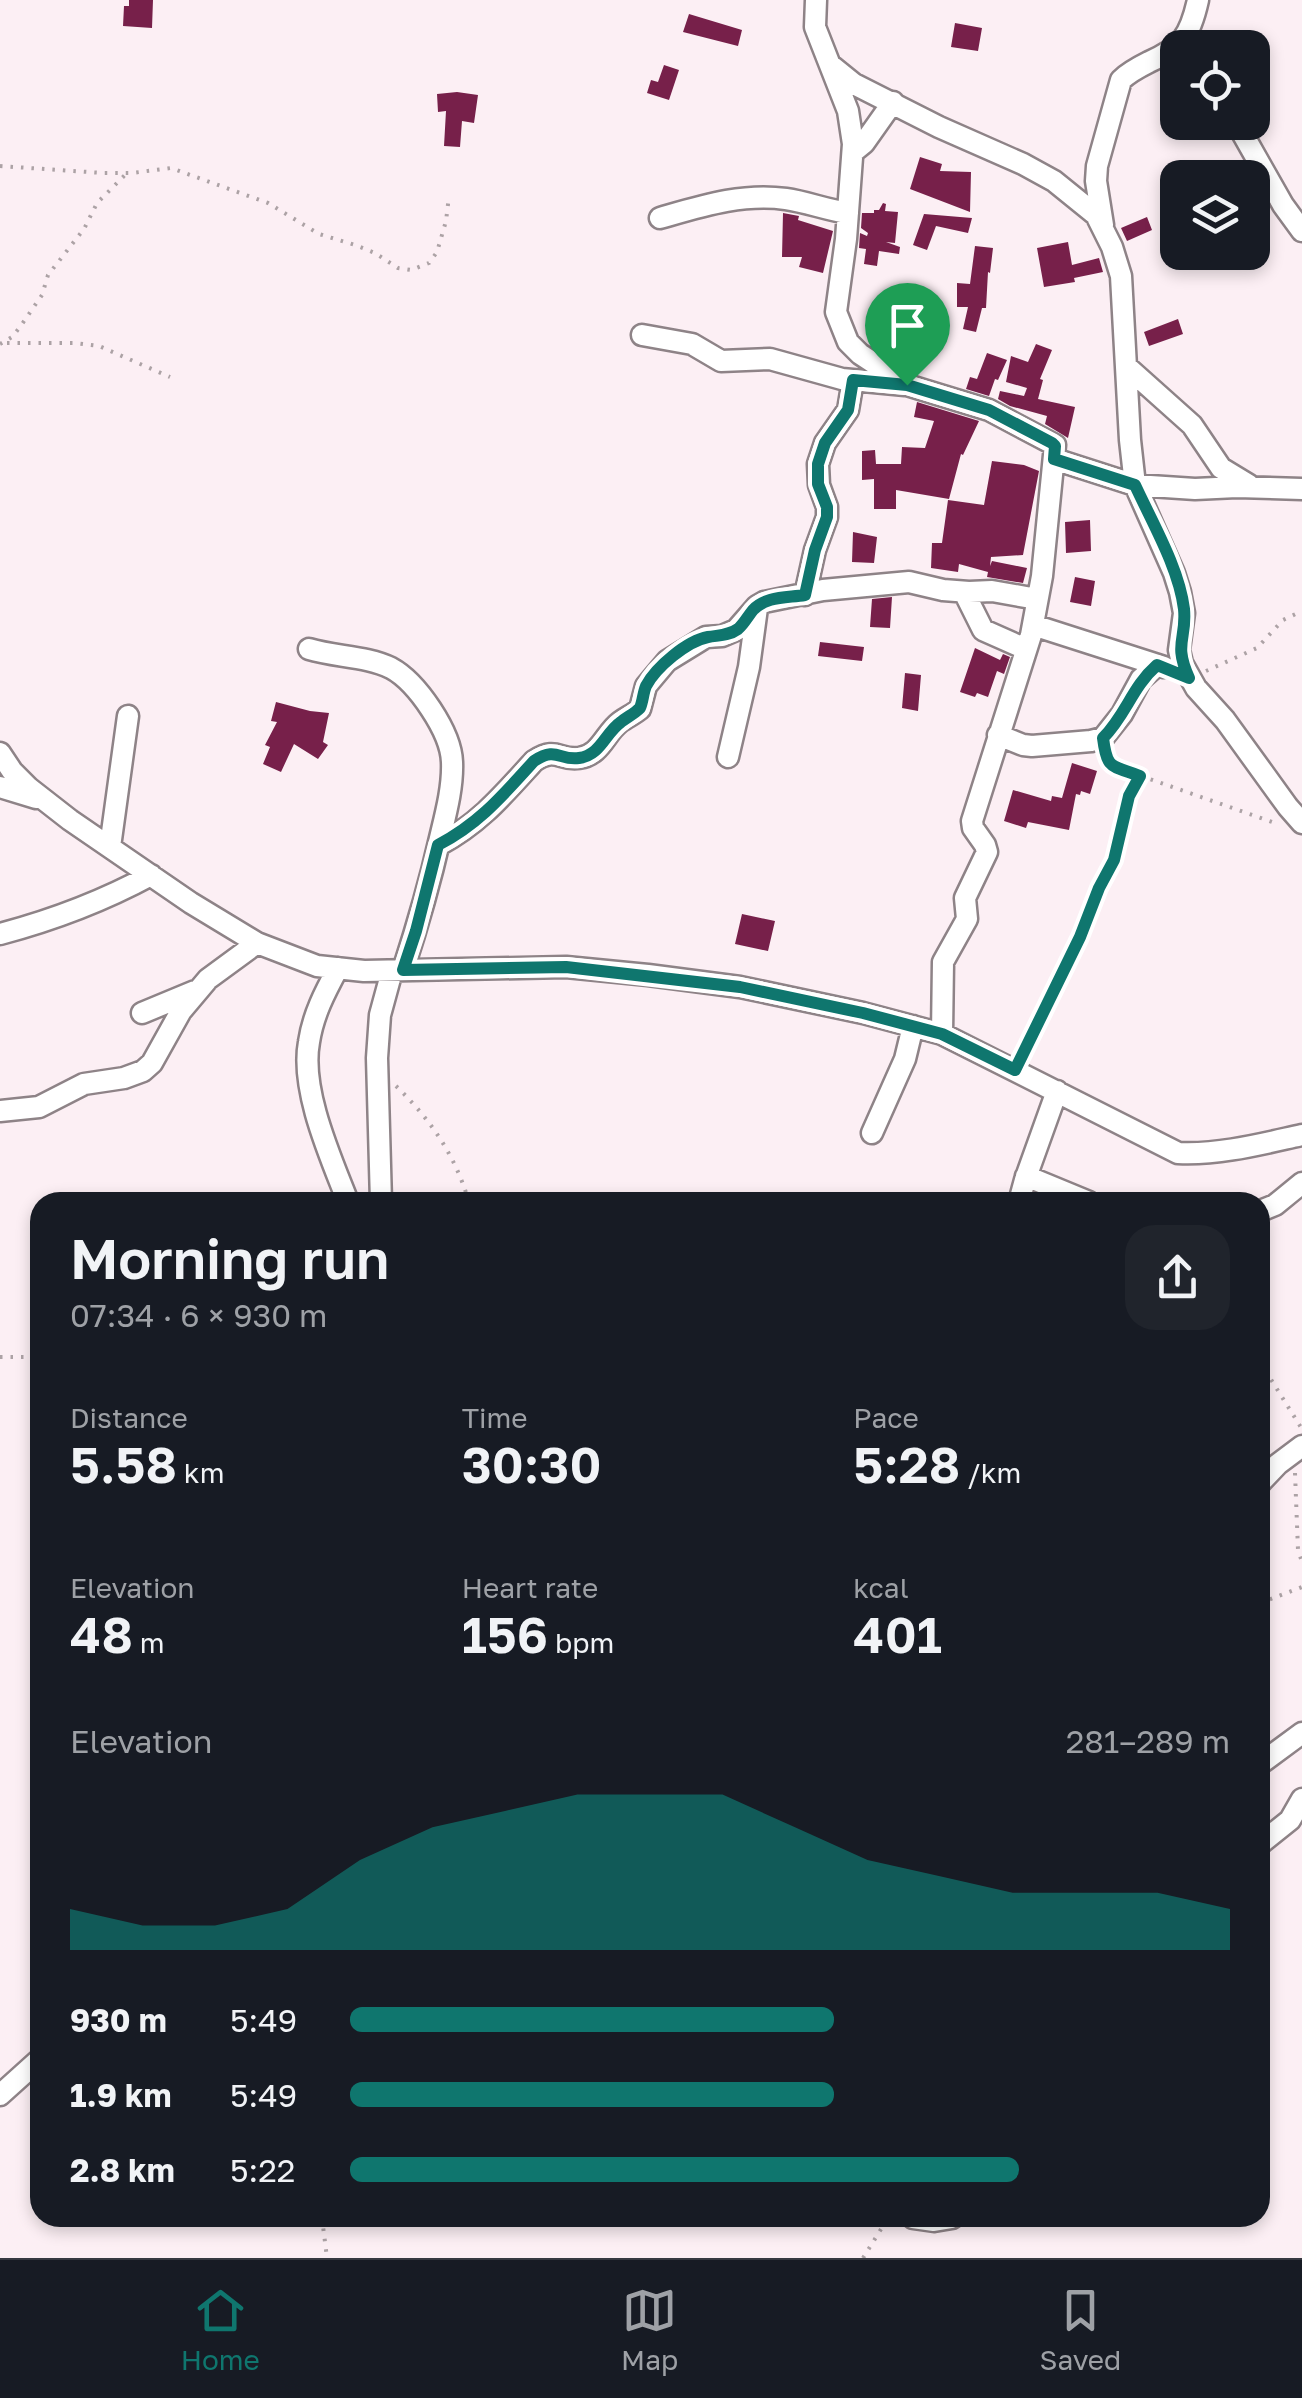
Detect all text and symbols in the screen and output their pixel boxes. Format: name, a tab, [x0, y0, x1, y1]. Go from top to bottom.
map controls	[1160, 30, 1270, 270]
button: locate	[1160, 30, 1270, 140]
button: layers	[1160, 160, 1270, 270]
pin	[865, 283, 950, 386]
icon: arrive	[880, 298, 935, 353]
text: Morning run	[70, 1225, 389, 1291]
button: share	[1125, 1225, 1230, 1330]
text: 07:34 · 6 × 930 m	[70, 1296, 327, 1334]
text: Distance	[70, 1401, 188, 1434]
text: Time	[462, 1401, 528, 1434]
text: Pace	[853, 1401, 919, 1434]
text: 5.58	[70, 1434, 177, 1494]
text: 30:30	[462, 1434, 601, 1494]
text: 5:28	[853, 1434, 960, 1494]
text: km	[177, 1456, 224, 1489]
text: /km	[960, 1456, 1021, 1489]
text: Elevation	[70, 1571, 195, 1604]
text: Heart rate	[462, 1571, 598, 1604]
text: kcal	[853, 1571, 909, 1604]
text: 48	[70, 1604, 133, 1664]
text: 156	[462, 1604, 548, 1664]
text: 401	[853, 1604, 942, 1664]
text: m	[133, 1626, 165, 1659]
text: bpm	[548, 1626, 614, 1659]
text: Elevation	[70, 1722, 212, 1760]
text: 281–289 m	[1066, 1722, 1230, 1760]
text: 930 m	[70, 2001, 167, 2039]
text: 5:49	[230, 2001, 297, 2039]
text: 1.9 km	[70, 2076, 172, 2114]
text: 5:49	[230, 2076, 297, 2114]
text: 2.8 km	[70, 2151, 175, 2189]
text: 5:22	[230, 2151, 295, 2189]
tab: Home	[181, 2283, 260, 2376]
tab: Map	[621, 2283, 678, 2376]
tab: Saved	[1040, 2283, 1121, 2376]

